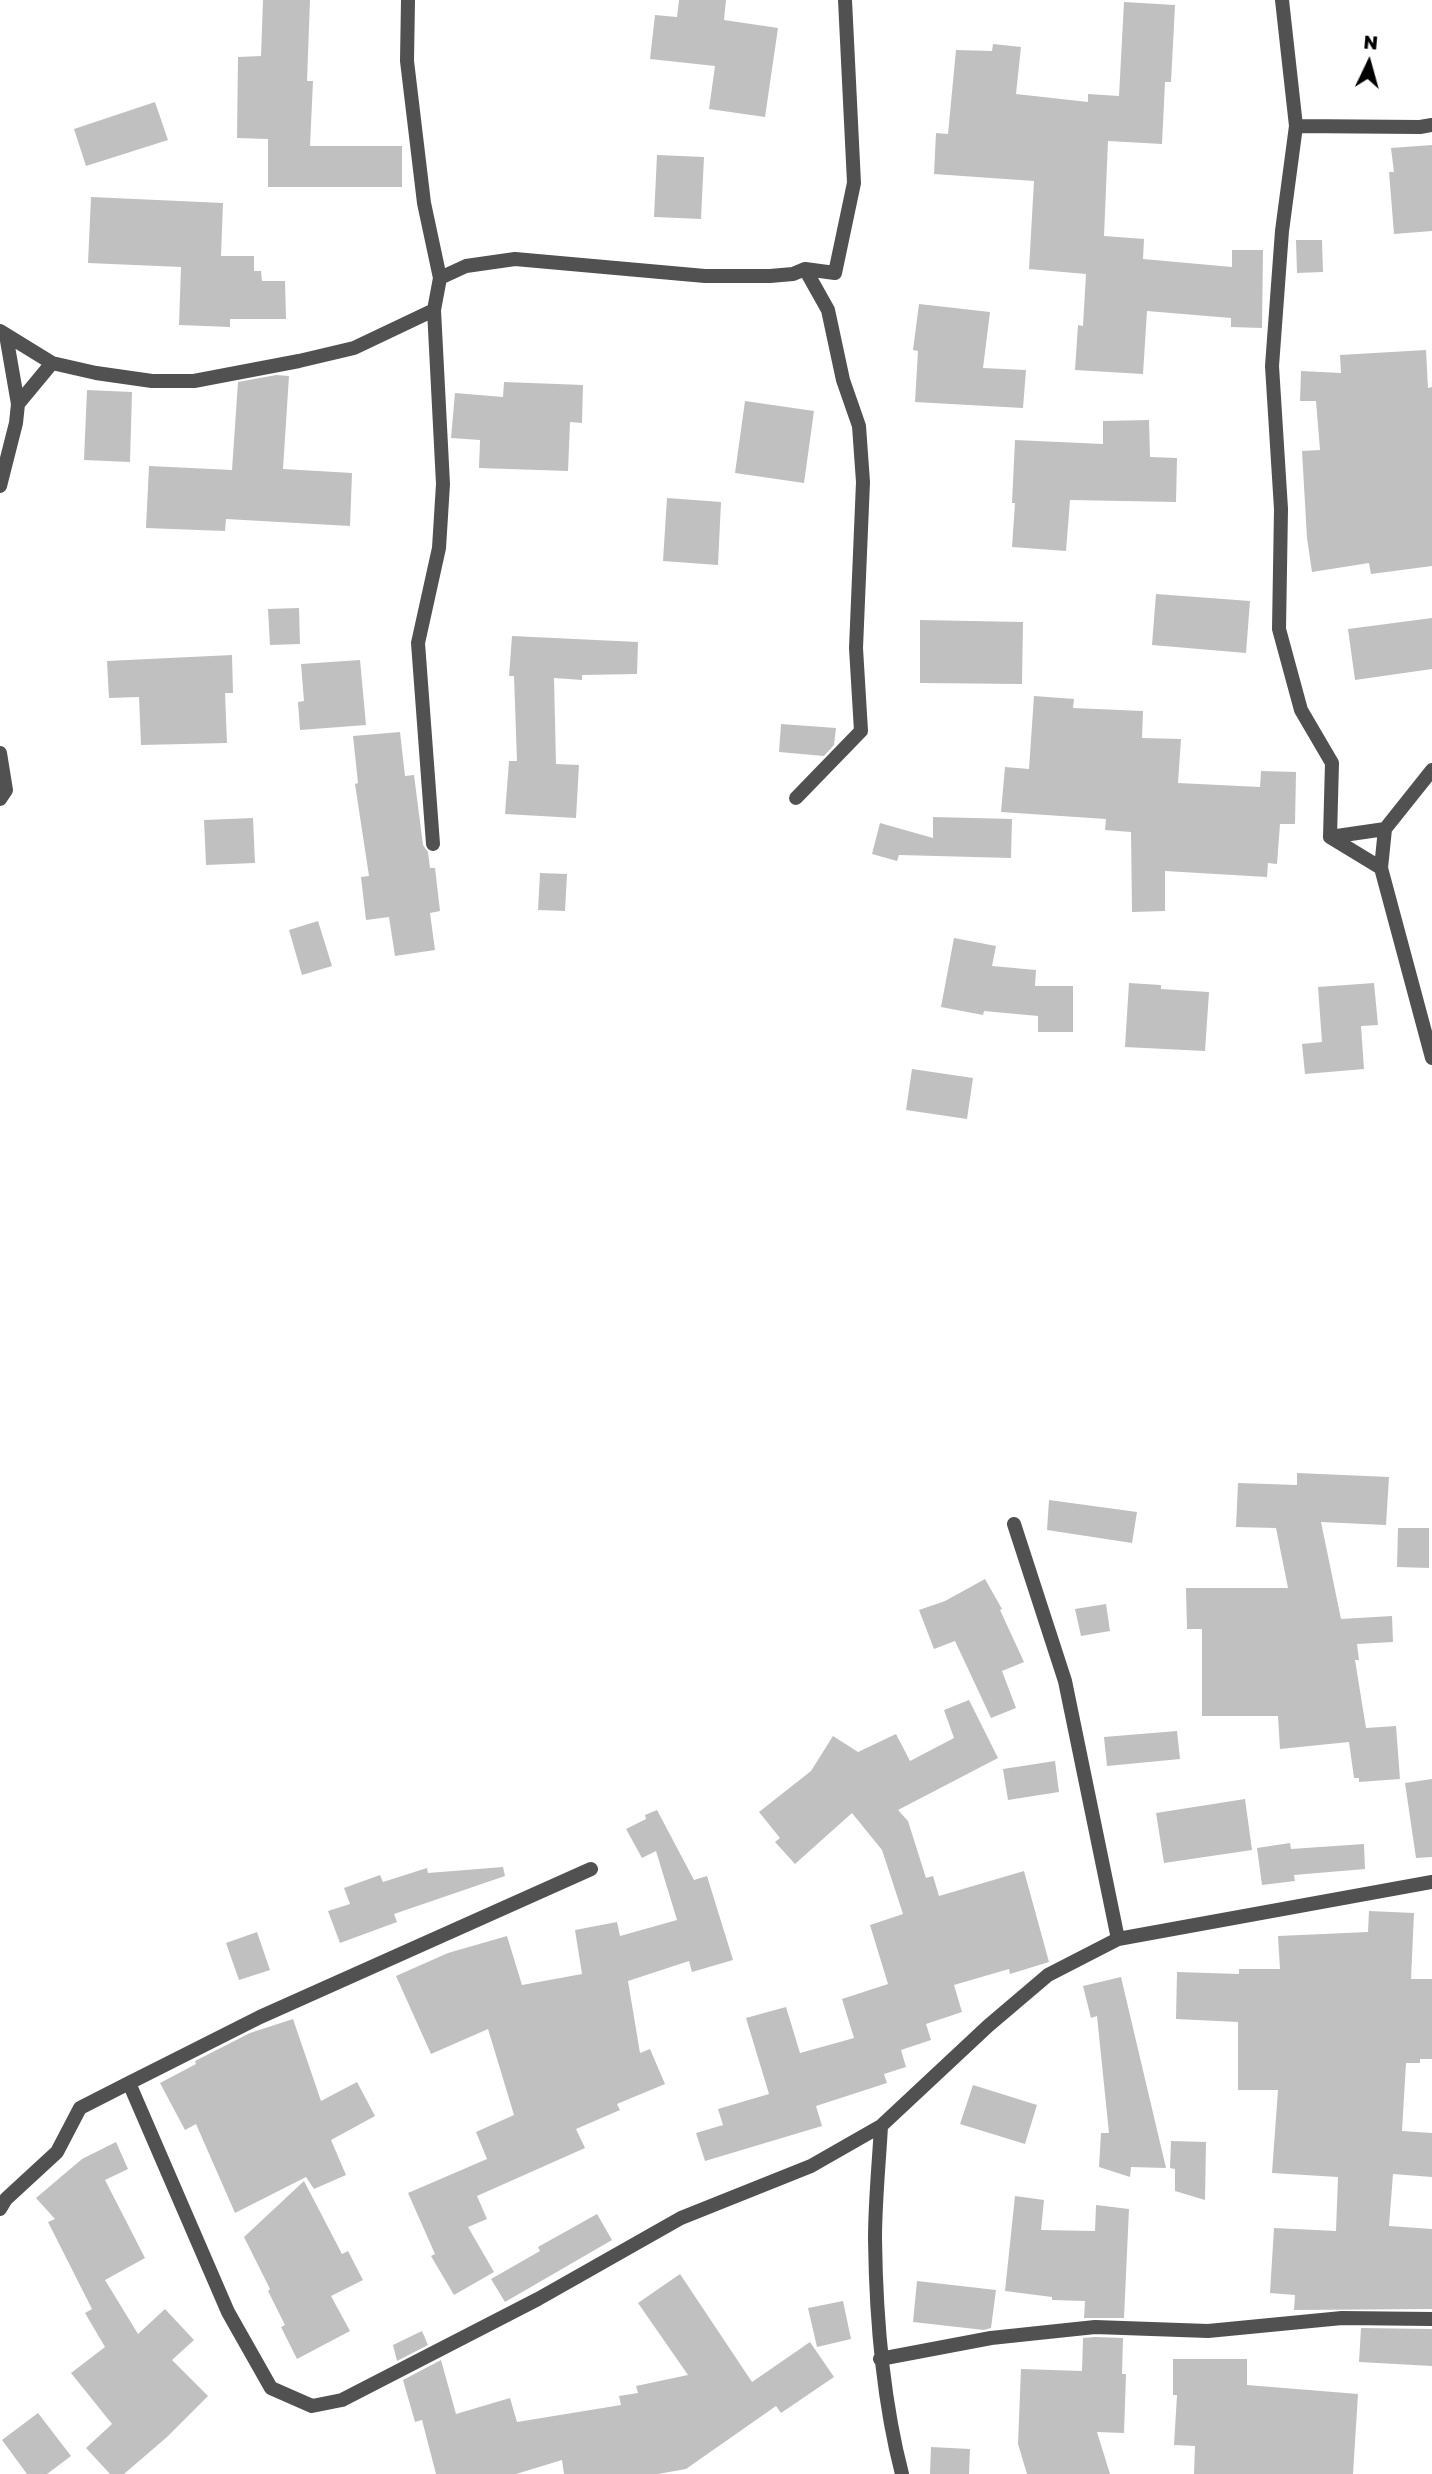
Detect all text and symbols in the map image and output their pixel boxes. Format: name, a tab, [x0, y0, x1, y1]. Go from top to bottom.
north arrow	[1334, 28, 1404, 98]
text: N	[1363, 29, 1379, 54]

